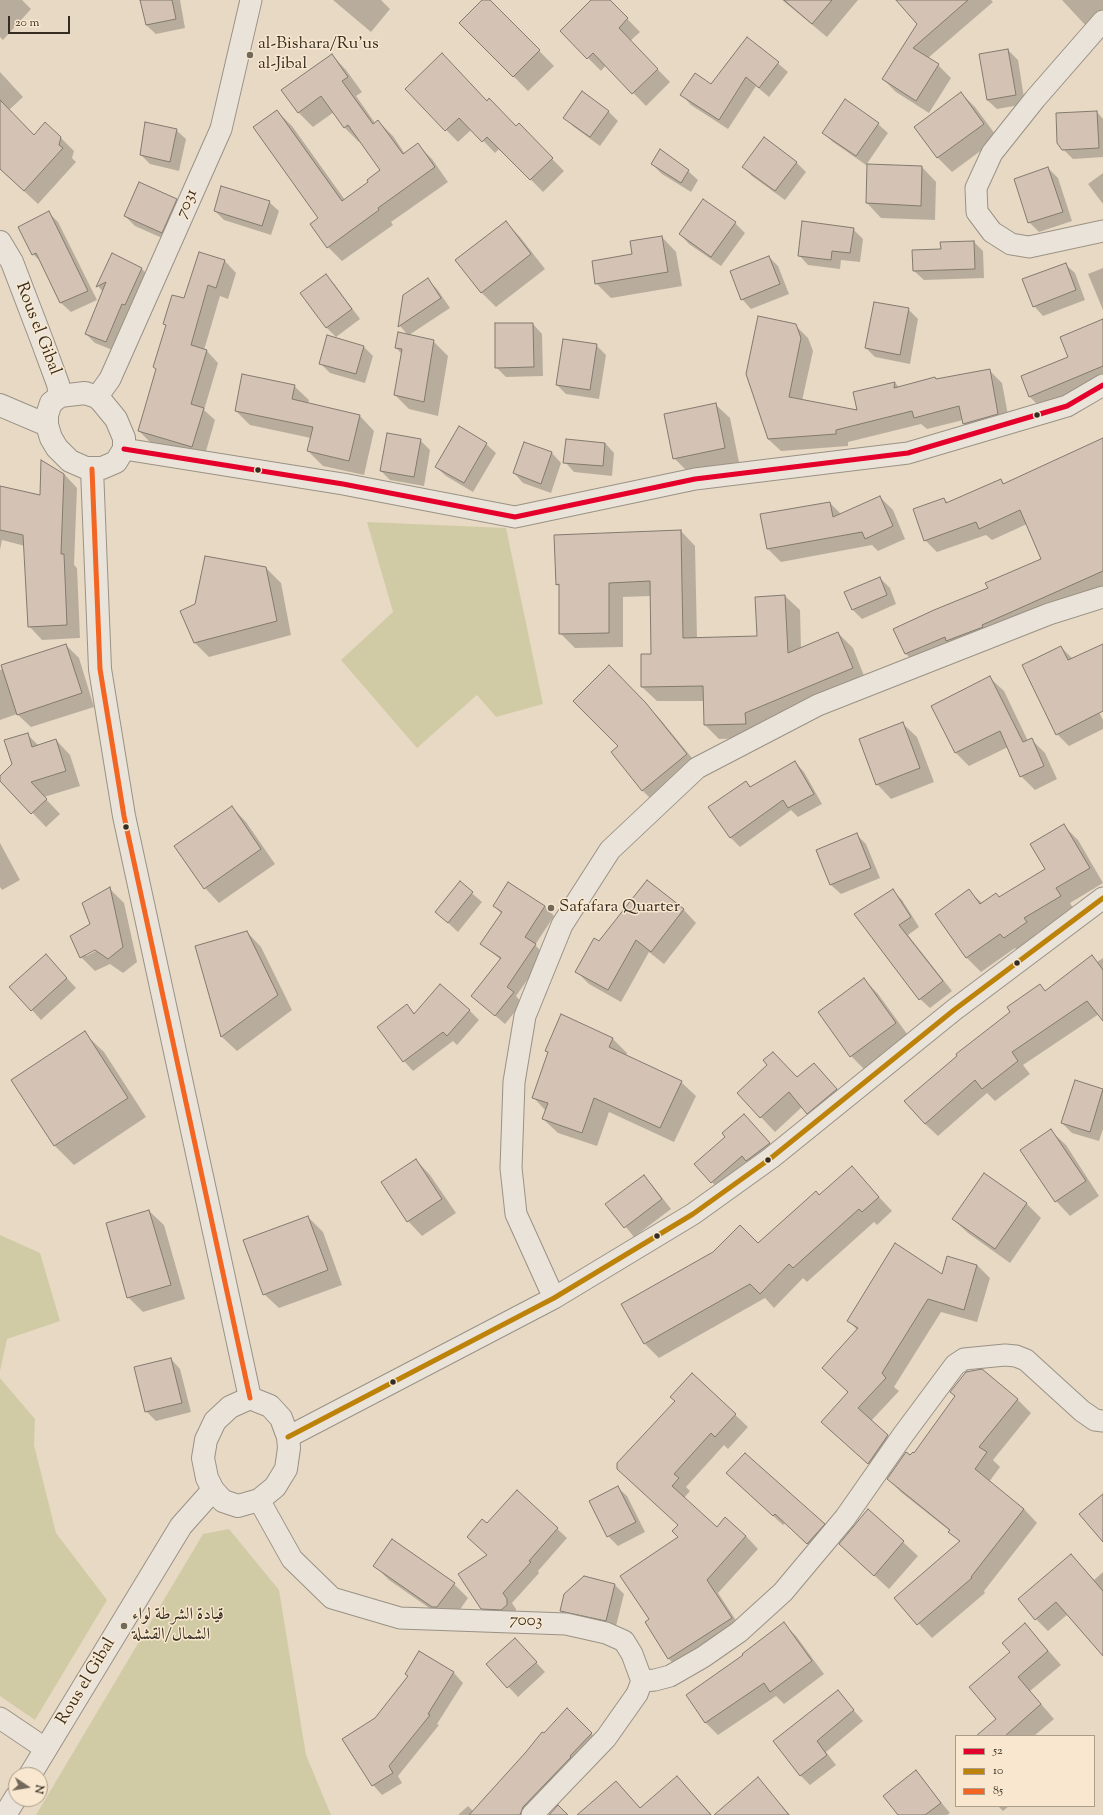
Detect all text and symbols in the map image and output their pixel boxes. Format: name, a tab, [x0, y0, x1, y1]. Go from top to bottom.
scale bar	[10, 8, 72, 34]
text: 20 m	[15, 14, 39, 32]
place label: al-Bishara/Ru'us al-Jibal	[258, 35, 379, 75]
marker: al-Bishara/Ru'us al-Jibal	[245, 50, 255, 60]
street label: 7031	[173, 186, 203, 222]
street label: Rous el Gibal	[10, 280, 64, 378]
unlabelled marker	[1032, 410, 1042, 420]
unlabelled marker	[253, 465, 263, 475]
unlabelled marker	[121, 822, 131, 832]
place label: Safafara Quarter	[559, 898, 680, 918]
marker: Safafara Quarter	[546, 903, 556, 913]
unlabelled marker	[1012, 958, 1022, 968]
unlabelled marker	[763, 1155, 773, 1165]
unlabelled marker	[652, 1231, 662, 1241]
unlabelled marker	[388, 1377, 398, 1387]
place label: قيادة الشرطة لواء الشمال/القشلة	[132, 1606, 224, 1646]
street label: 7003	[509, 1611, 543, 1633]
marker: قيادة الشرطة لواء الشمال/القشلة	[119, 1621, 129, 1631]
street label: Rous el Gibal	[53, 1635, 121, 1729]
legend	[955, 1735, 1095, 1807]
text: 52	[993, 1742, 1003, 1760]
text: 10	[993, 1762, 1003, 1780]
north arrow	[8, 1767, 48, 1807]
text: 85	[993, 1782, 1003, 1800]
text: N	[30, 1783, 47, 1795]

